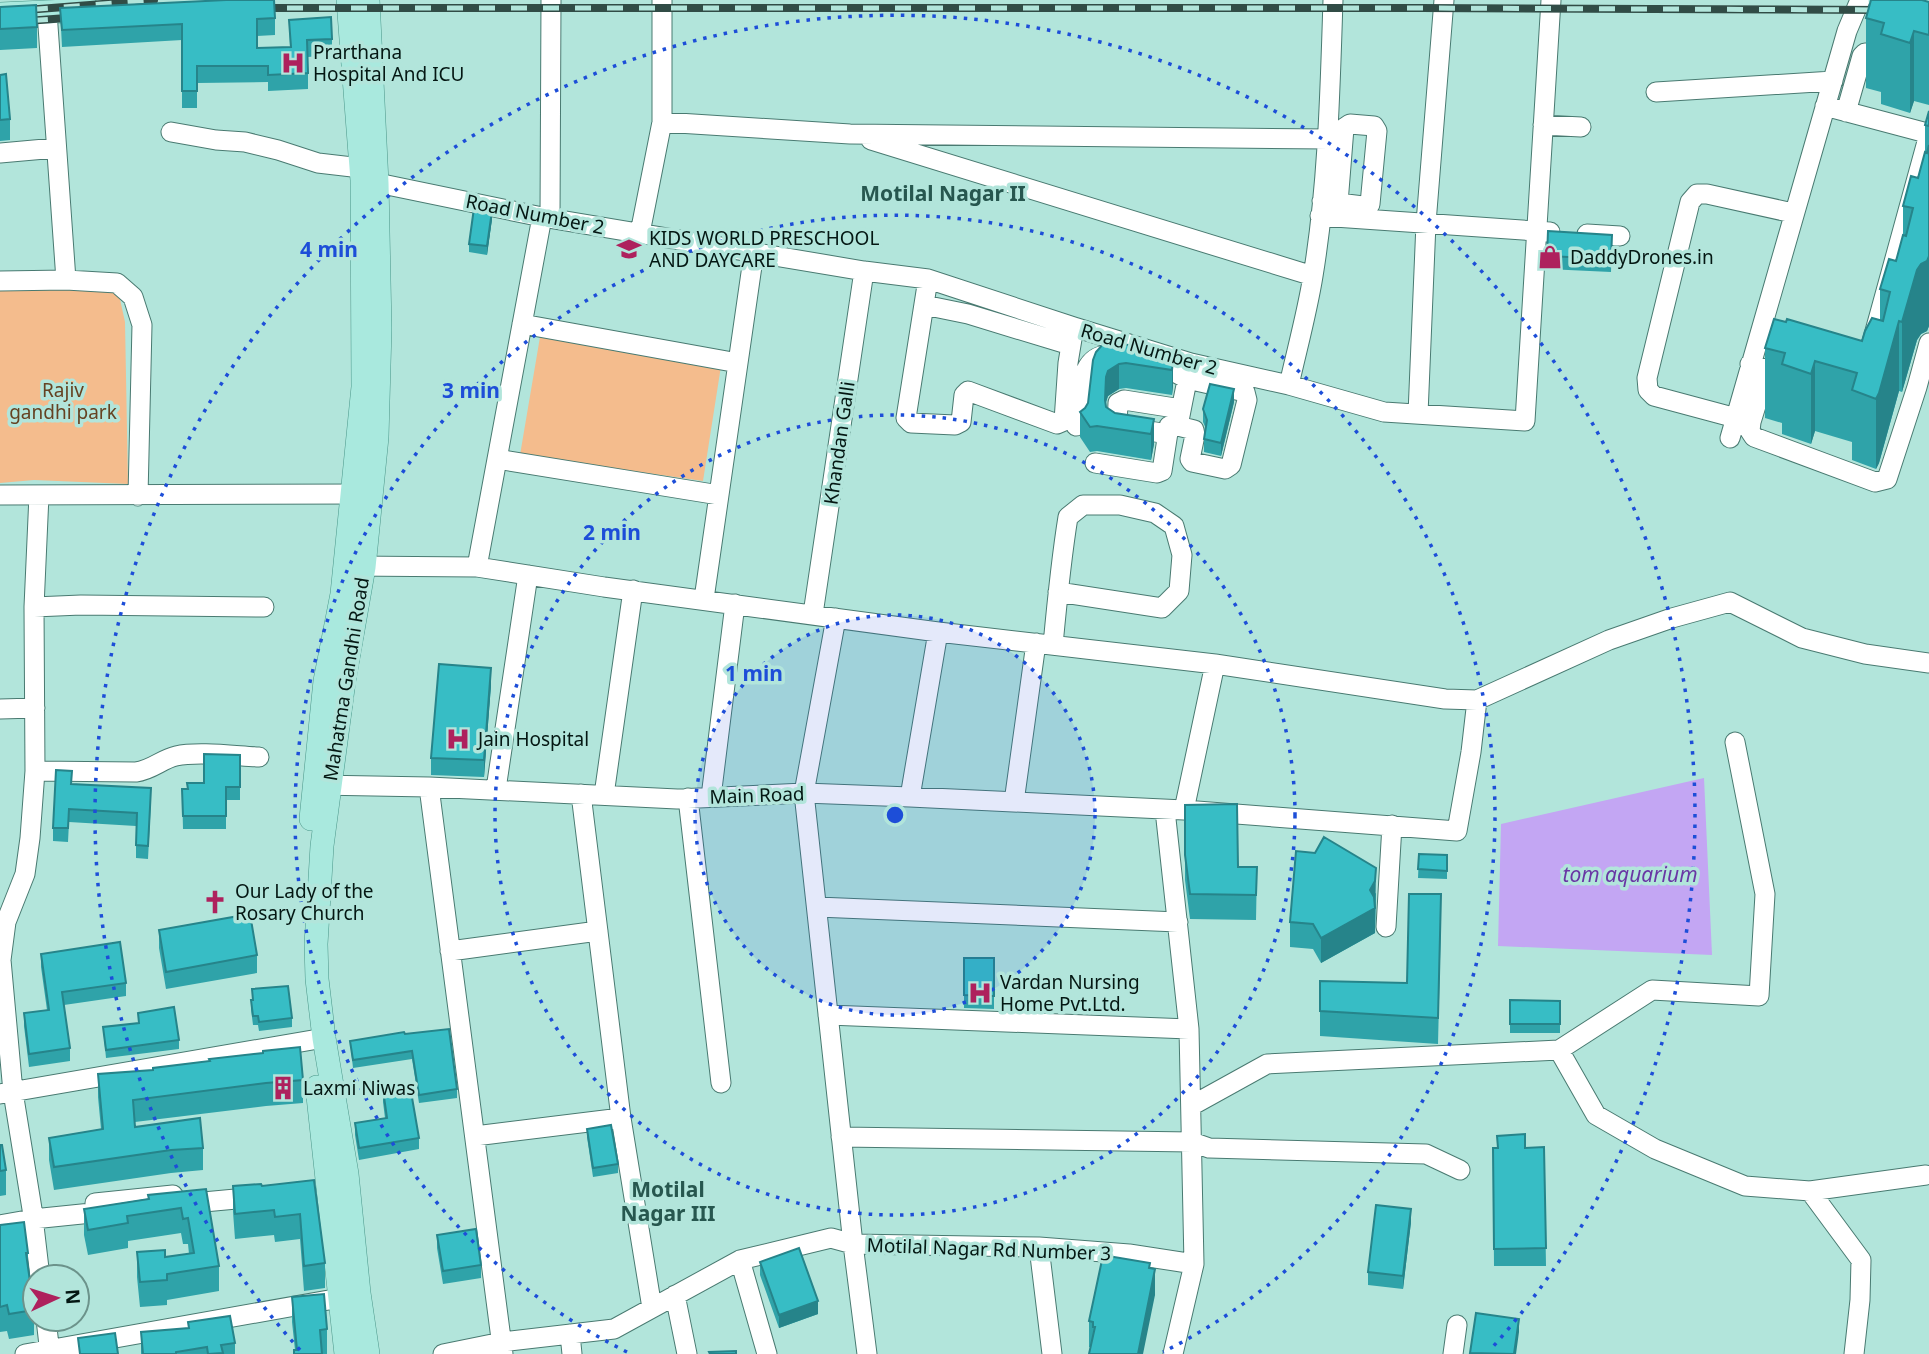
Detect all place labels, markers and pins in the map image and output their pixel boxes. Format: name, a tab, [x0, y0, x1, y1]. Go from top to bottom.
place label: Prarthana Hospital And ICU	[313, 39, 464, 87]
hospital icon: Prarthana Hospital And ICU	[279, 49, 307, 77]
place label: KIDS WORLD PRESCHOOL AND DAYCARE	[649, 225, 879, 273]
school or university icon: KIDS WORLD PRESCHOOL AND DAYCARE	[615, 235, 643, 263]
shop icon: DaddyDrones.in	[1536, 243, 1564, 271]
place label: DaddyDrones.in	[1570, 244, 1714, 270]
hospital icon: Jain Hospital	[444, 725, 472, 753]
place label: Jain Hospital	[476, 726, 589, 752]
centre of rings	[883, 803, 907, 827]
place label: Our Lady of the Rosary Church	[235, 878, 374, 926]
church icon: Our Lady of the Rosary Church	[201, 888, 229, 916]
place label: Vardan Nursing Home Pvt.Ltd.	[1000, 969, 1140, 1017]
hospital icon: Vardan Nursing Home Pvt.Ltd.	[966, 979, 994, 1007]
building icon: Laxmi Niwas	[269, 1074, 297, 1102]
place label: Laxmi Niwas	[303, 1075, 415, 1101]

